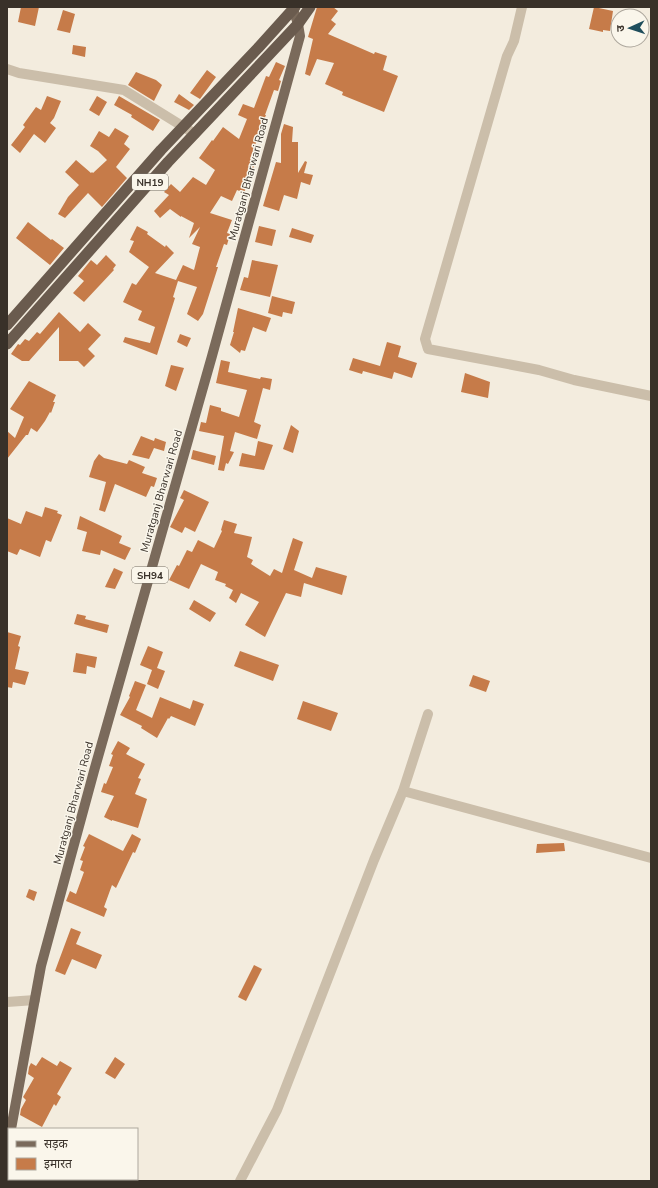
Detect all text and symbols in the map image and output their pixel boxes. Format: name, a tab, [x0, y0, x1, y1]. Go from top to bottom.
north arrow	[610, 8, 650, 48]
text: उ	[613, 24, 628, 32]
street label: Muratganj Bharwari Road	[225, 116, 272, 242]
road number: NH19	[132, 174, 168, 190]
street label: Muratganj Bharwari Road	[137, 428, 186, 554]
road number: SH94	[132, 567, 168, 583]
street label: Muratganj Bharwari Road	[50, 740, 97, 866]
legend	[8, 1128, 138, 1180]
text: सड़क	[44, 1136, 69, 1152]
text: इमारत	[44, 1156, 73, 1172]

